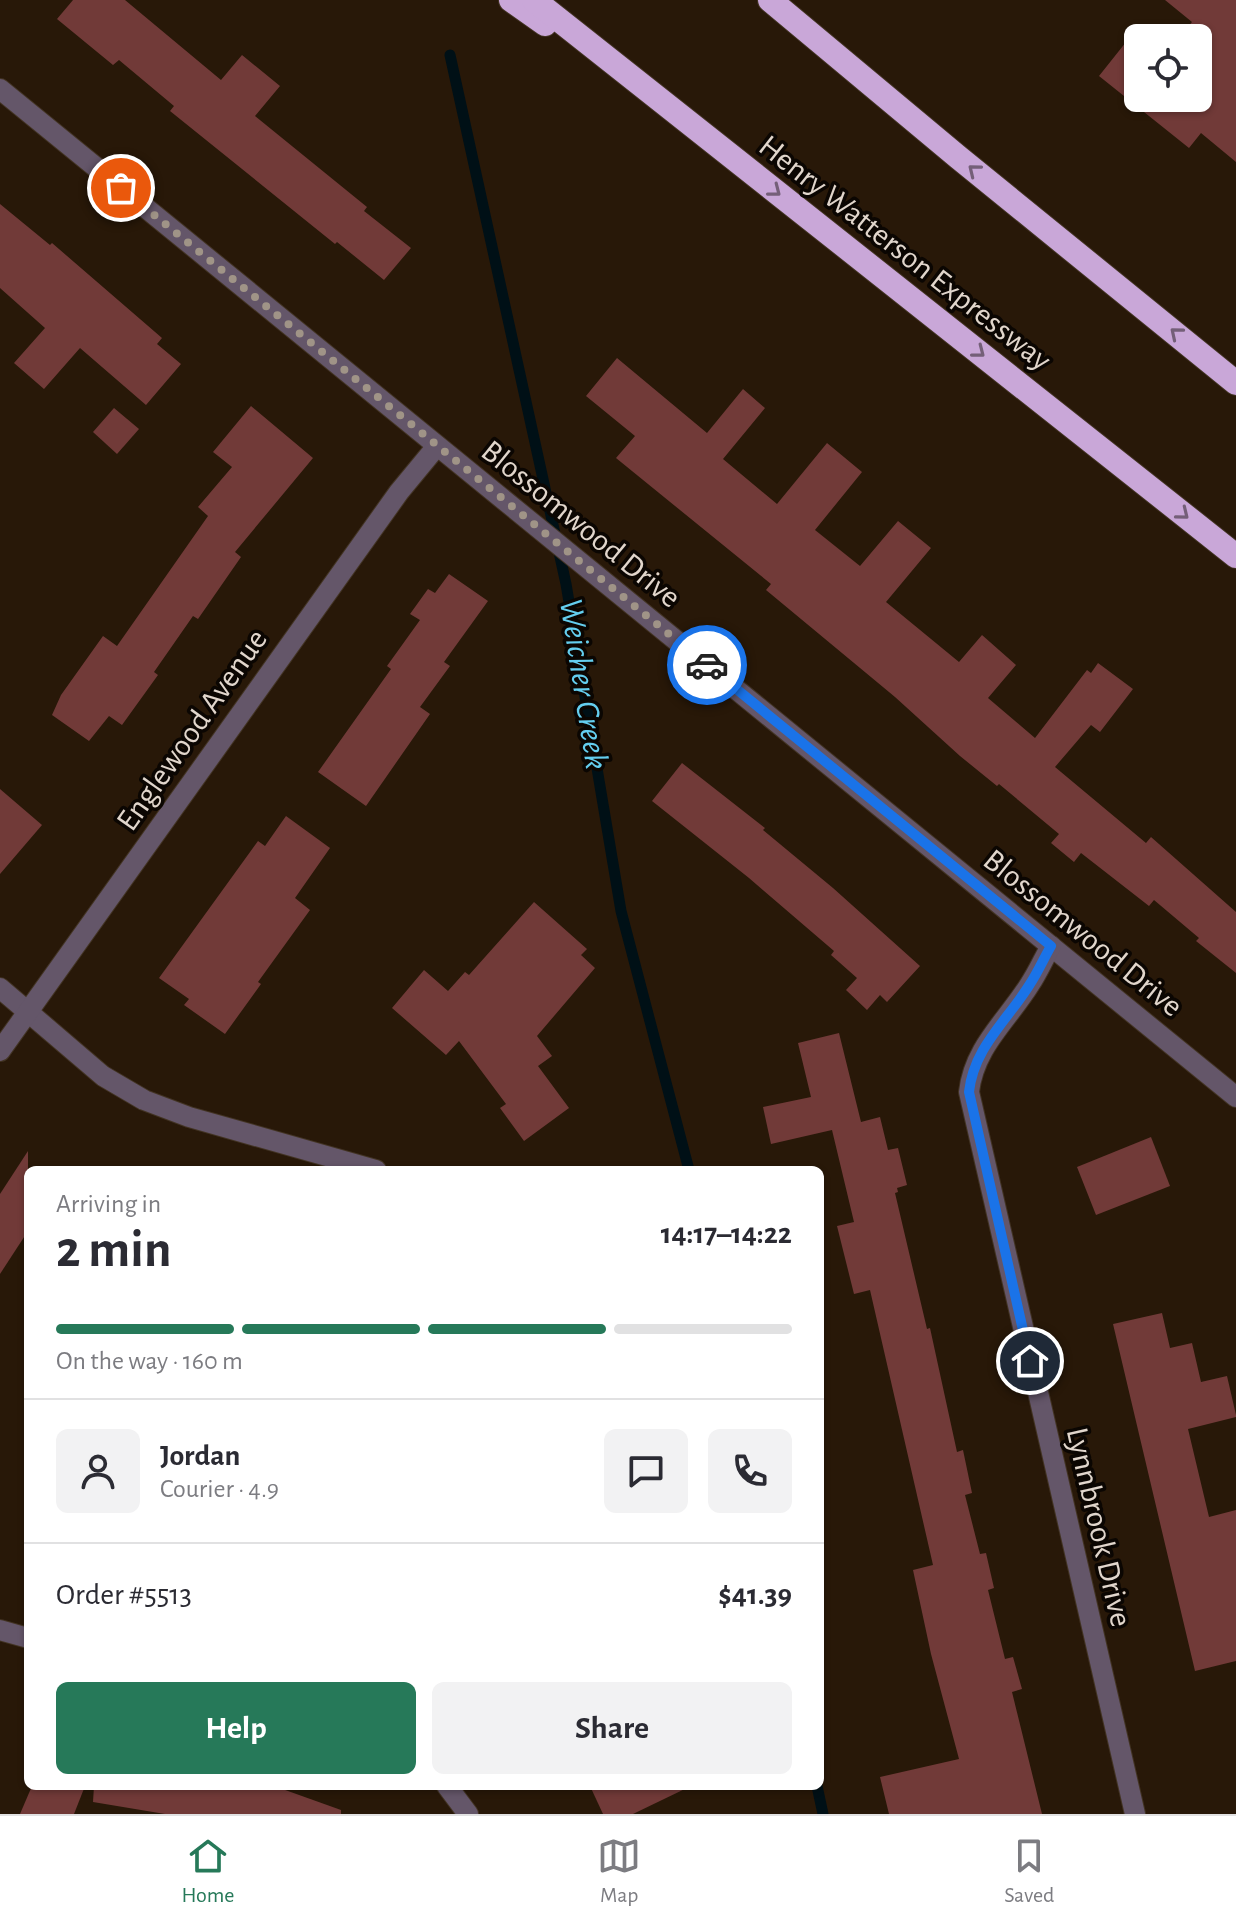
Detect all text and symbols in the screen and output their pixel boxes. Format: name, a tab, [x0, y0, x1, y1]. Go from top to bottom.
map controls	[1124, 24, 1212, 112]
button: locate	[1124, 24, 1212, 112]
street label: Henry Watterson Expressway	[753, 129, 1057, 377]
pin	[87, 154, 155, 222]
one-way arrow	[968, 165, 983, 179]
icon: bag	[99, 166, 143, 210]
one-way arrow	[766, 181, 781, 195]
one-way arrow	[1171, 328, 1185, 343]
one-way arrow	[970, 342, 985, 356]
street label: Blossomwood Drive	[475, 434, 687, 614]
one-way arrow	[1174, 504, 1189, 518]
water label: Weicher Creek	[553, 596, 613, 772]
street label: Englewood Avenue	[111, 624, 273, 836]
courier	[667, 625, 747, 705]
icon: car	[685, 643, 729, 687]
street label: Blossomwood Drive	[977, 843, 1189, 1023]
text: Arriving in	[56, 1191, 161, 1217]
text: 14:17–14:22	[661, 1219, 792, 1249]
text: 2 min	[56, 1224, 171, 1276]
pin	[996, 1327, 1064, 1395]
icon: home	[1008, 1339, 1052, 1383]
text: On the way · 160 m	[56, 1348, 243, 1374]
street label: Lynnbrook Drive	[1061, 1424, 1137, 1630]
button: person	[56, 1429, 140, 1513]
button: chat	[604, 1429, 688, 1513]
button: phone	[708, 1429, 792, 1513]
text: Jordan	[160, 1441, 240, 1471]
text: Courier · 4.9	[160, 1476, 279, 1502]
text: Order #5513	[56, 1580, 192, 1610]
text: $41.39	[718, 1580, 792, 1610]
button: Help	[56, 1682, 416, 1774]
button: Share	[432, 1682, 792, 1774]
tab: Home	[181, 1834, 234, 1908]
tab: Map	[597, 1834, 641, 1908]
tab: Saved	[1004, 1834, 1055, 1908]

